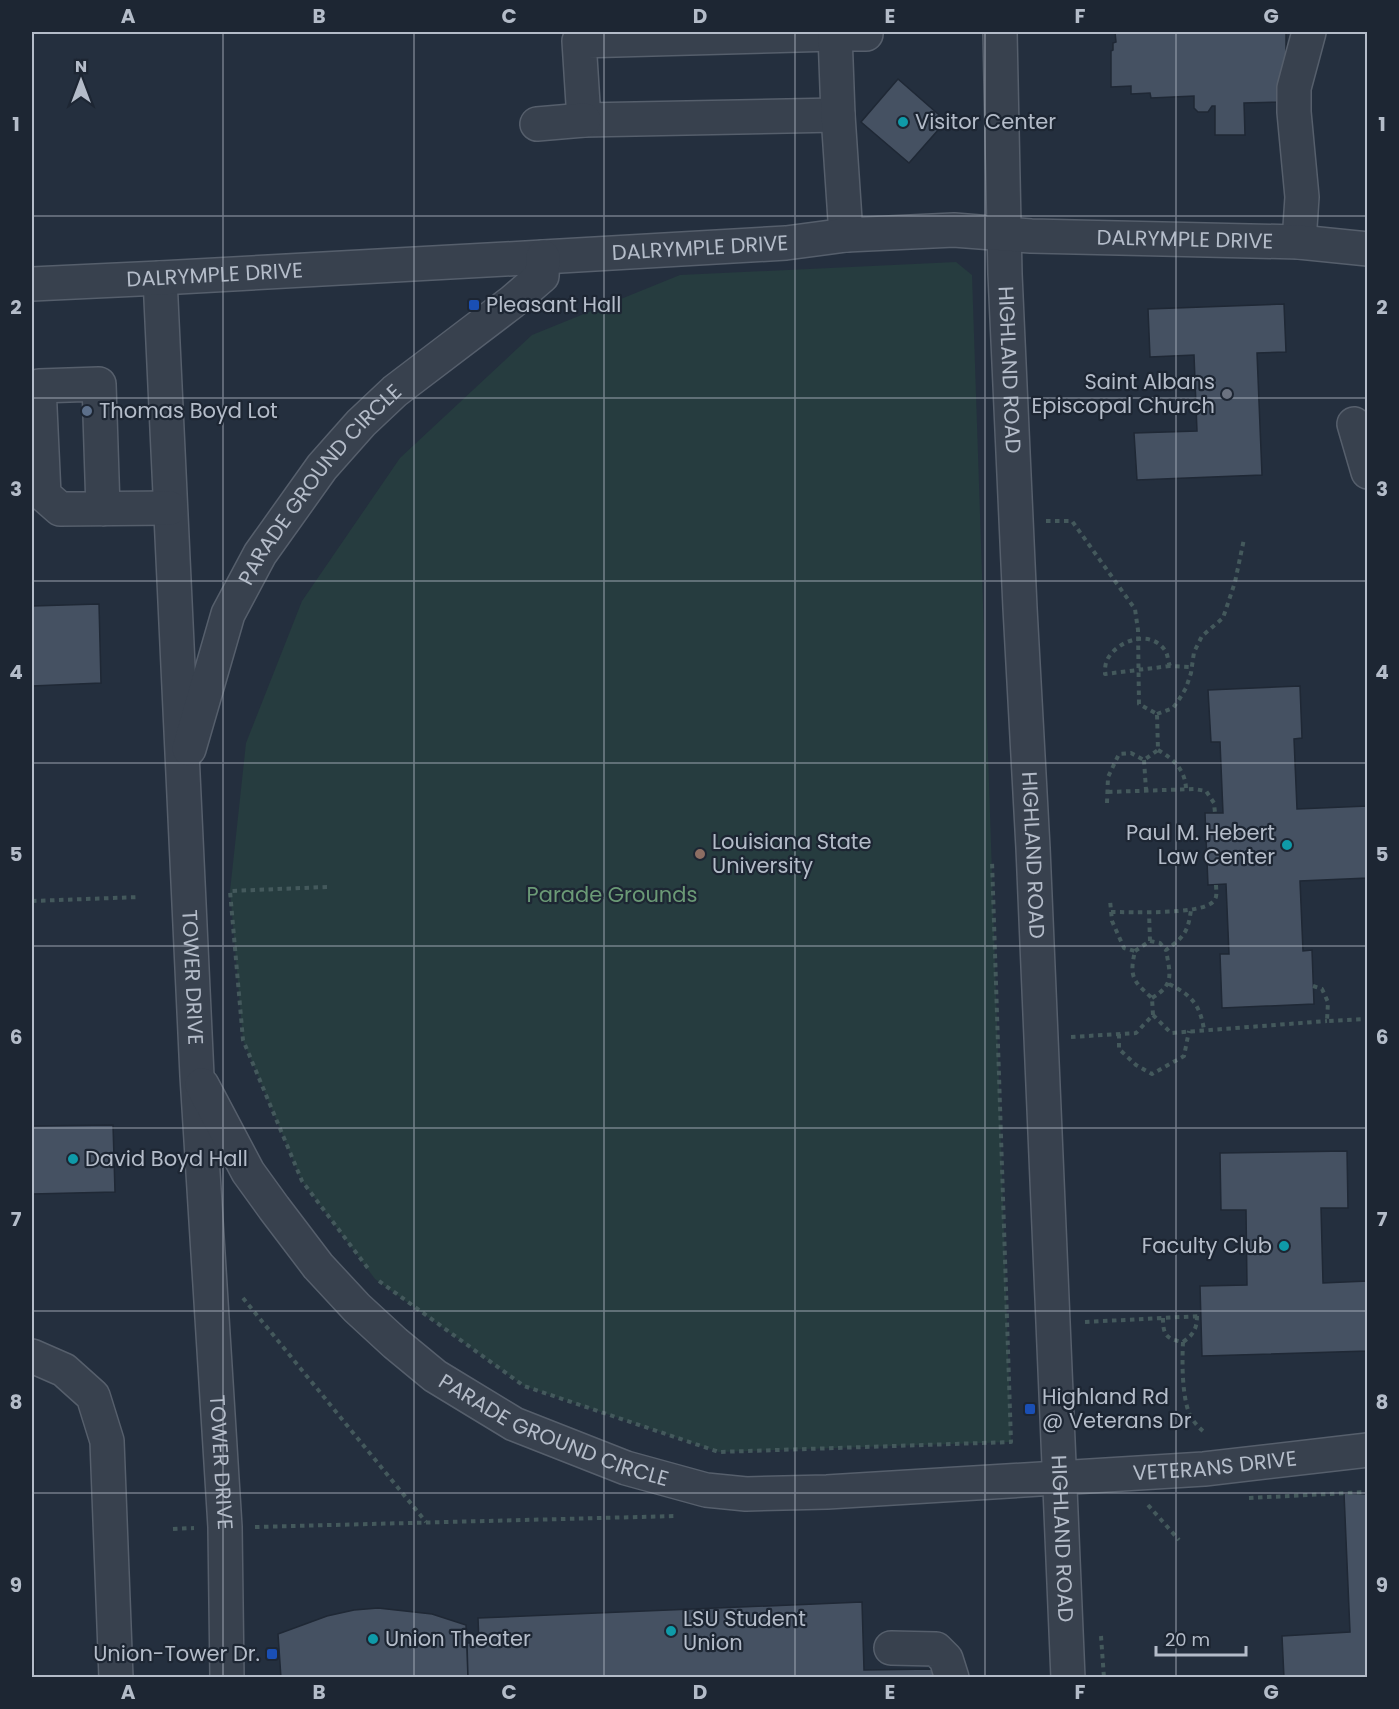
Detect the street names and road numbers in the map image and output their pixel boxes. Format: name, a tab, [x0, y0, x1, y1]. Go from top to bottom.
street label: DALRYMPLE DRIVE	[1096, 222, 1274, 255]
street label: DALRYMPLE DRIVE	[611, 228, 789, 267]
street label: DALRYMPLE DRIVE	[126, 255, 304, 294]
street label: HIGHLAND ROAD	[992, 286, 1028, 454]
street label: PARADE GROUND CIRCLE	[231, 377, 408, 590]
street label: HIGHLAND ROAD	[1015, 771, 1052, 939]
street label: TOWER DRIVE	[175, 909, 211, 1046]
street label: PARADE GROUND CIRCLE	[433, 1367, 672, 1493]
street label: TOWER DRIVE	[203, 1394, 240, 1531]
street label: VETERANS DRIVE	[1132, 1443, 1298, 1487]
street label: HIGHLAND ROAD	[1045, 1454, 1081, 1623]

